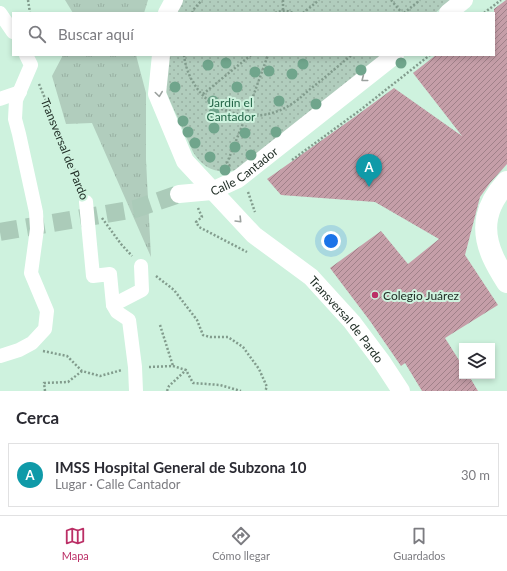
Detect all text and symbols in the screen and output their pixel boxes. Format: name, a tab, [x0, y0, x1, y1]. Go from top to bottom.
search box	[12, 12, 495, 56]
icon: search	[26, 23, 48, 45]
text: Buscar aquí	[58, 25, 134, 43]
one-way arrow	[362, 75, 369, 82]
one-way arrow	[154, 90, 163, 97]
park label: Jardín el Cantador	[207, 95, 256, 124]
street label: Transversal de Pardo	[38, 96, 92, 202]
street label: Calle Cantador	[208, 143, 281, 198]
pin: A	[356, 154, 382, 187]
one-way arrow	[235, 215, 242, 222]
your location	[321, 231, 341, 251]
street label: Transversal de Pardo	[306, 273, 387, 366]
place label: Colegio Juárez	[383, 288, 460, 303]
marker: Colegio Juárez	[370, 290, 380, 300]
map controls	[459, 343, 495, 379]
button: layers	[459, 343, 495, 379]
text: Cerca	[16, 407, 59, 428]
text: IMSS Hospital General de Subzona 10	[55, 458, 307, 476]
text: A	[25, 467, 35, 483]
text: 30 m	[461, 467, 490, 483]
text: Lugar · Calle Cantador	[55, 476, 181, 492]
tab: Mapa	[62, 525, 89, 562]
tab: Cómo llegar	[212, 525, 270, 562]
tab: Guardados	[393, 525, 445, 562]

